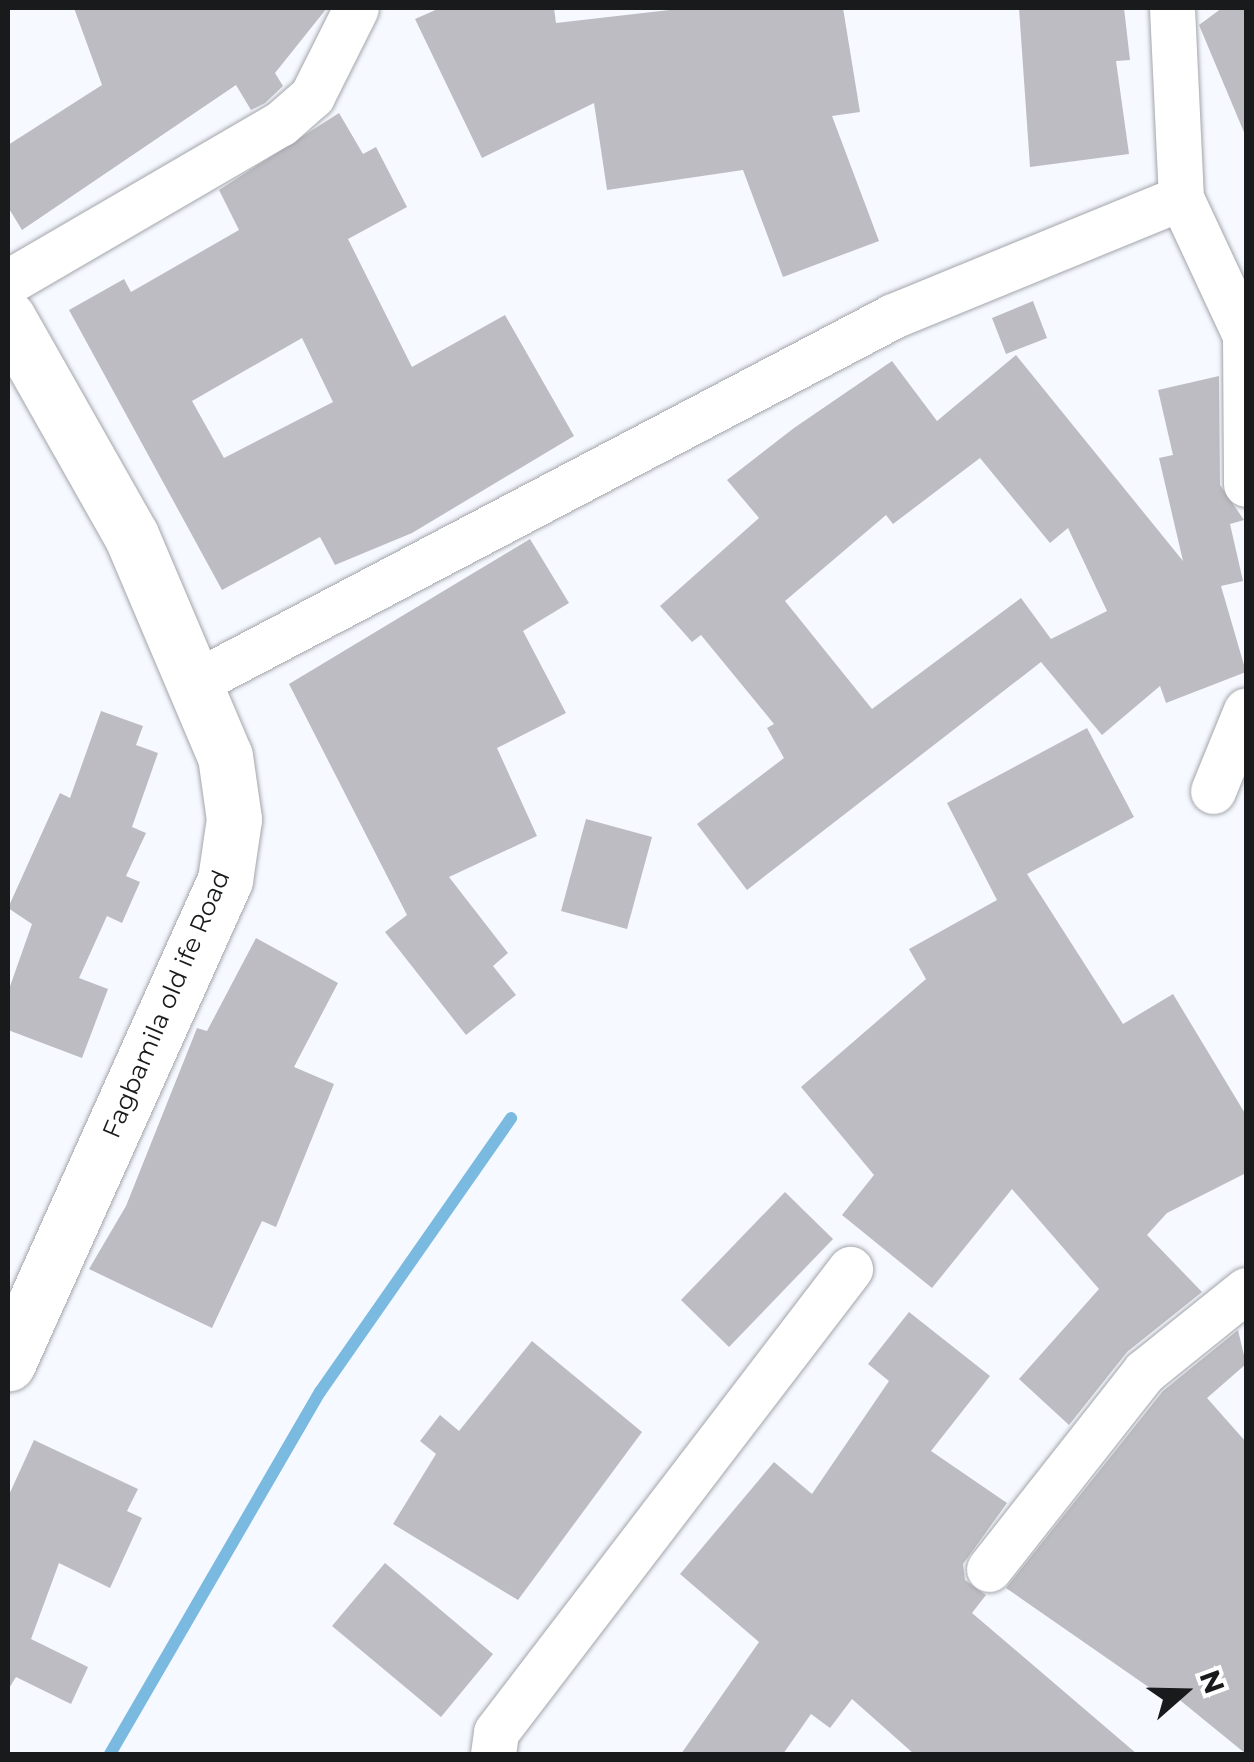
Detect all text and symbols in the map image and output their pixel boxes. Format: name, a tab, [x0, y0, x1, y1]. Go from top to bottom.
street label: Fagbamila old ife Road	[96, 866, 236, 1142]
north arrow	[1134, 1642, 1234, 1742]
text: N	[1192, 1665, 1232, 1698]

